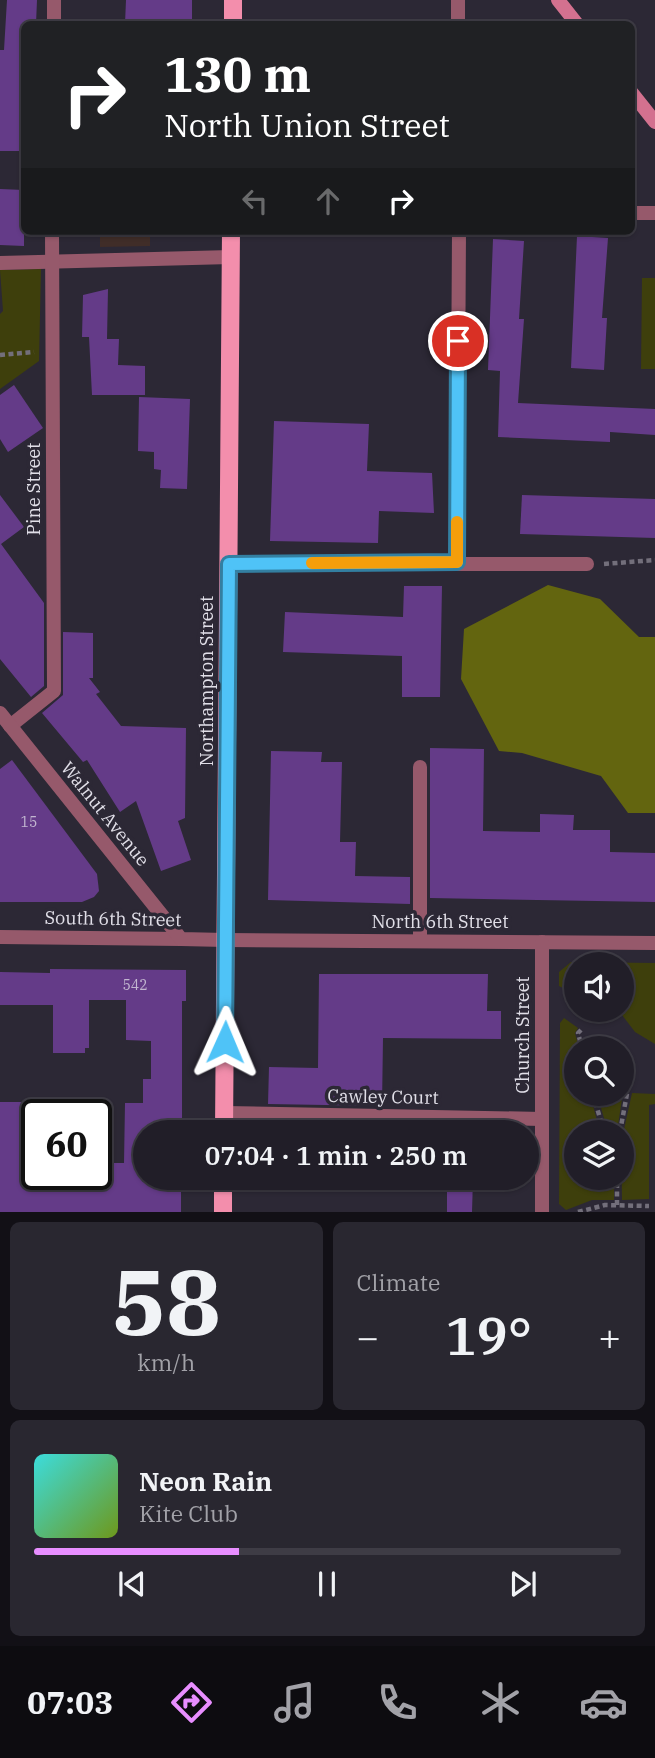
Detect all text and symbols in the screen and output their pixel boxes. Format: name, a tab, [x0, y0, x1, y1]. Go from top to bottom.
text: 130 m	[164, 42, 311, 105]
icon: right	[49, 49, 140, 140]
text: North Union Street	[164, 104, 450, 146]
icon: left	[236, 182, 274, 220]
icon: ahead	[309, 182, 347, 220]
icon: right	[382, 182, 420, 220]
pin	[428, 311, 488, 371]
icon: arrive	[439, 322, 477, 360]
street label: Pine Street	[22, 443, 45, 535]
street label: Northampton Street	[195, 596, 218, 766]
street label: Walnut Avenue	[56, 757, 155, 871]
house number: 15	[21, 813, 37, 831]
street label: South 6th Street	[44, 906, 182, 931]
street label: North 6th Street	[371, 910, 509, 933]
map controls	[564, 952, 634, 1190]
button: sound	[564, 952, 634, 1022]
house number: 542	[122, 976, 148, 994]
street label: Church Street	[511, 976, 534, 1094]
position arrow	[188, 1005, 262, 1079]
button: search	[564, 1036, 634, 1106]
street label: Cawley Court	[327, 1084, 439, 1109]
speed limit sign: 60	[21, 1099, 112, 1190]
button: layers	[564, 1120, 634, 1190]
text: 07:04 · 1 min · 250 m	[205, 1138, 467, 1172]
text: 58	[112, 1242, 221, 1360]
text: Climate	[357, 1267, 440, 1297]
text: 19°	[445, 1302, 532, 1369]
text: −	[357, 1312, 379, 1361]
text: +	[598, 1312, 621, 1361]
text: km/h	[137, 1347, 195, 1377]
text: Neon Rain	[139, 1464, 272, 1498]
text: Kite Club	[139, 1498, 238, 1528]
icon: previous	[113, 1565, 151, 1603]
icon: pause	[308, 1565, 346, 1603]
icon: next	[504, 1565, 542, 1603]
icon: directions	[167, 1678, 216, 1727]
icon: music	[270, 1678, 319, 1727]
icon: phone	[373, 1678, 422, 1727]
icon: climate	[476, 1678, 525, 1727]
icon: car	[579, 1678, 628, 1727]
text: 07:03	[27, 1681, 113, 1723]

